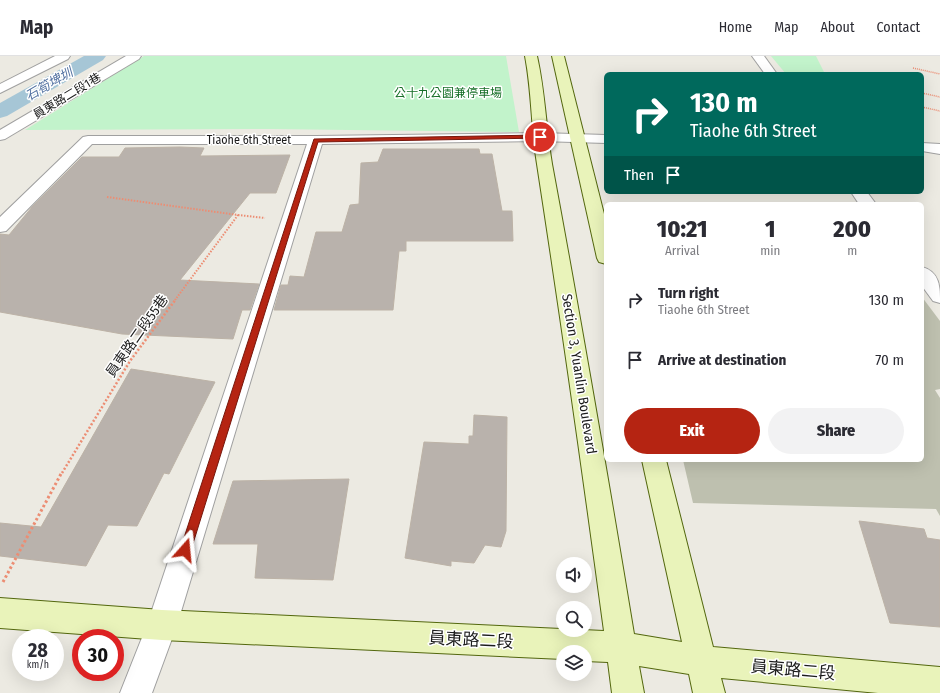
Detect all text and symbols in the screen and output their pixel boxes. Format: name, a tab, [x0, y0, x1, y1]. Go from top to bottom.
text: Map	[20, 16, 53, 39]
text: Home	[719, 19, 752, 36]
text: Map	[774, 19, 798, 36]
text: About	[820, 19, 855, 36]
text: Contact	[877, 19, 920, 36]
water label: 石筍埤圳	[23, 64, 77, 103]
street label: 員東路二段1巷	[31, 70, 103, 122]
park label: 公十九公園兼停車場	[394, 86, 502, 100]
text: 130 m	[690, 86, 758, 119]
icon: right	[624, 88, 676, 140]
pin	[523, 120, 557, 154]
text: Tiaohe 6th Street	[690, 120, 817, 142]
icon: arrive	[529, 126, 551, 148]
street label: Tiaohe 6th Street	[207, 133, 291, 147]
icon: arrive	[662, 164, 684, 186]
text: Then	[624, 166, 654, 184]
text: 10:21	[657, 215, 707, 243]
text: 1	[765, 215, 776, 243]
text: 200	[833, 215, 871, 243]
text: Arrival	[665, 243, 699, 258]
text: min	[760, 243, 780, 258]
text: m	[847, 243, 857, 258]
text: Turn right	[658, 284, 719, 302]
icon: right	[624, 289, 646, 311]
street label: 員東路二段55巷	[102, 291, 172, 381]
text: 130 m	[869, 291, 904, 309]
street label: Section 3, Yuanlin Boulevard	[558, 293, 600, 455]
text: Tiaohe 6th Street	[658, 302, 749, 317]
icon: arrive	[624, 349, 646, 371]
text: Arrive at destination	[658, 351, 786, 369]
text: 70 m	[875, 351, 904, 369]
button: Exit	[624, 408, 760, 454]
button: Share	[768, 408, 904, 454]
position arrow	[164, 529, 206, 571]
map controls	[556, 557, 592, 681]
button: sound	[556, 557, 592, 593]
button: search	[556, 601, 592, 637]
street label: 員東路二段	[428, 627, 514, 653]
speed limit sign: 30	[72, 629, 124, 681]
text: 28	[28, 638, 48, 662]
button: layers	[556, 645, 592, 681]
street label: 員東路二段	[750, 656, 836, 684]
text: km/h	[27, 659, 49, 671]

